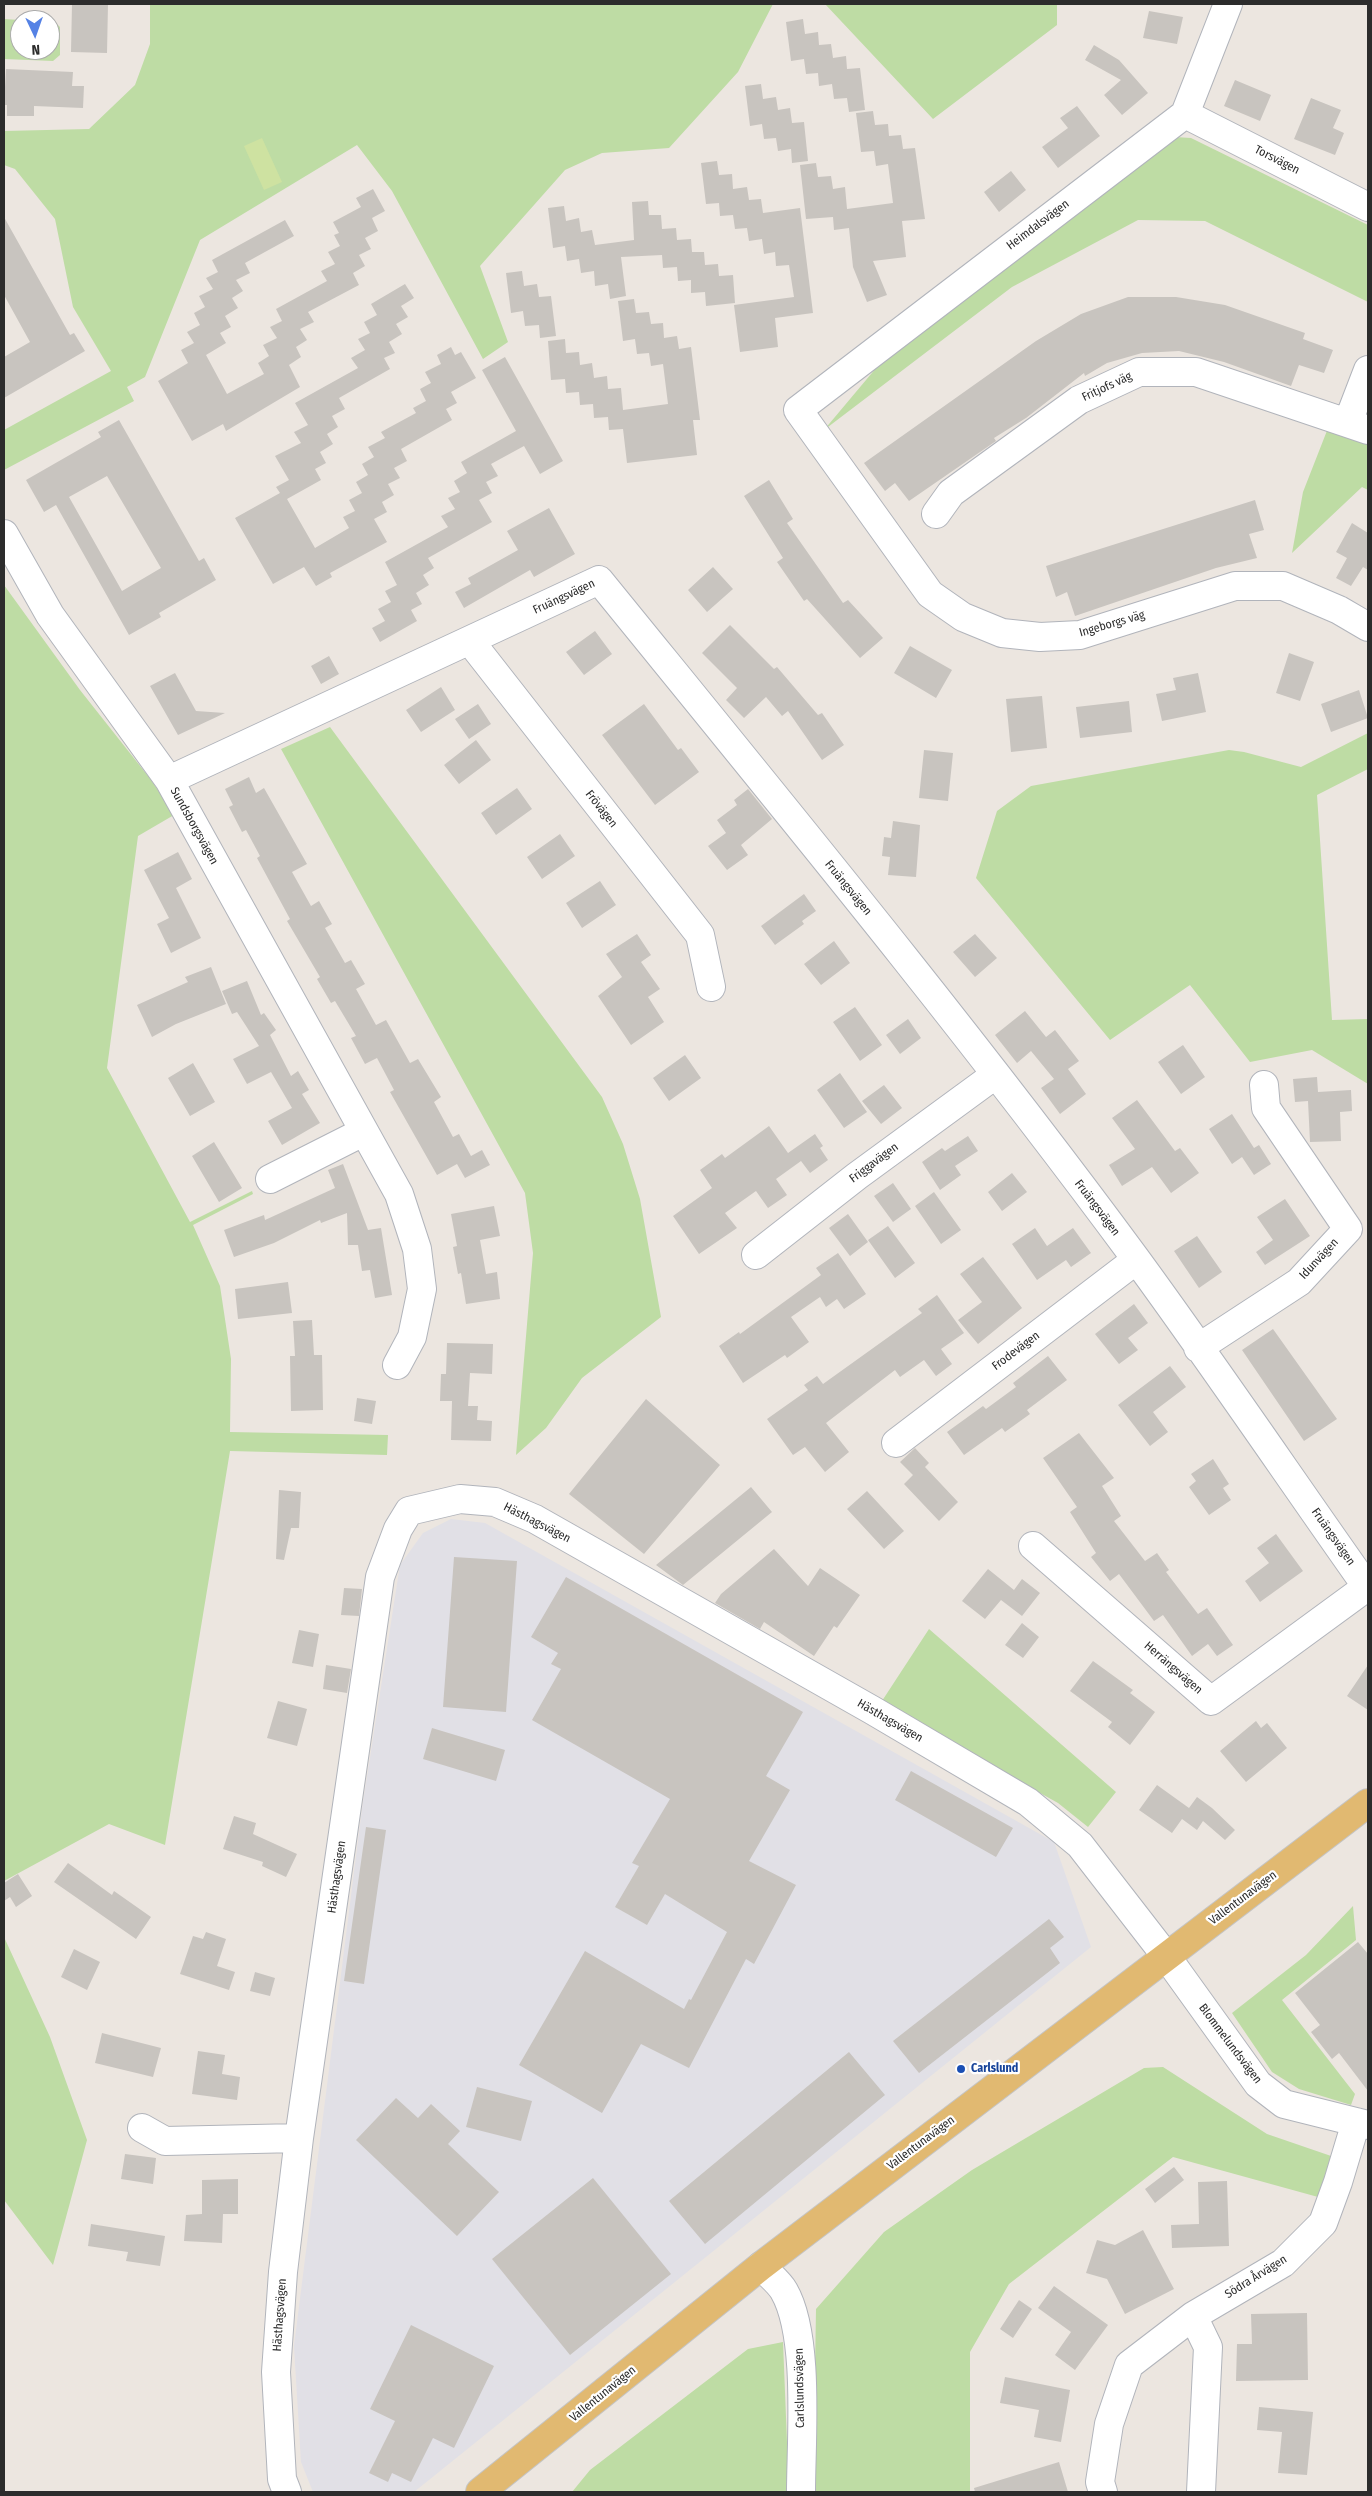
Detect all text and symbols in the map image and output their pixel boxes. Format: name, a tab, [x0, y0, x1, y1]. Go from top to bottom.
north arrow	[10, 10, 60, 60]
text: N	[31, 41, 40, 58]
street label: Torsvägen	[1252, 143, 1302, 177]
street label: Heimdalsvägen	[1004, 197, 1072, 253]
street label: Fritjofs väg	[1080, 369, 1134, 405]
street label: Fruängsvägen	[531, 576, 597, 618]
street label: Ingeborgs väg	[1078, 608, 1146, 640]
street label: Sundsborgsvägen	[167, 785, 221, 867]
street label: Frövägen	[582, 787, 620, 831]
street label: Fruängsvägen	[821, 858, 875, 918]
street label: Friggavägen	[847, 1140, 901, 1186]
street label: Fruängsvägen	[1071, 1177, 1123, 1239]
street label: Idunvägen	[1296, 1236, 1342, 1282]
street label: Frodevägen	[989, 1328, 1043, 1374]
street label: Hästhagsvägen	[501, 1500, 573, 1546]
street label: Fruängsvägen	[1308, 1506, 1358, 1568]
street label: Herrängsvägen	[1141, 1639, 1205, 1697]
street label: Hästhagsvägen	[855, 1696, 925, 1746]
street label: Hästhagsvägen	[325, 1840, 349, 1914]
street label: Vallentunavägen	[1206, 1868, 1280, 1928]
street label: Blommelundsvägen	[1195, 2001, 1265, 2087]
place label: Carlslund	[971, 2062, 1018, 2076]
marker: Carlslund	[955, 2063, 967, 2075]
street label: Vallentunavägen	[884, 2113, 958, 2173]
street label: Södra Årvägen	[1222, 2252, 1290, 2302]
street label: Hästhagsvägen	[270, 2278, 290, 2352]
street label: Carlslundsvägen	[792, 2348, 808, 2428]
street label: Vallentunavägen	[567, 2363, 639, 2425]

